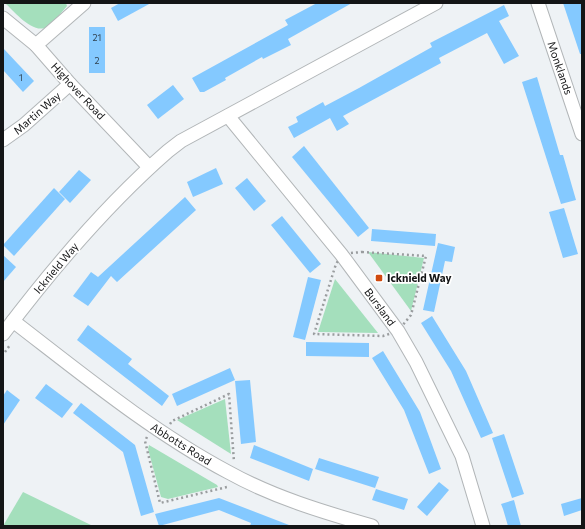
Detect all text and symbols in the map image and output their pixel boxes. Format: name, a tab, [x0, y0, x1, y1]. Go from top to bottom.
house number: 21	[93, 32, 101, 43]
street label: Monklands	[545, 39, 576, 96]
house number: 2	[95, 55, 100, 66]
street label: Highover Road	[49, 59, 108, 122]
house number: 1	[19, 72, 23, 83]
street label: Martin Way	[10, 88, 63, 137]
street label: Icknield Way	[31, 239, 81, 296]
place label: Icknield Way	[387, 271, 451, 284]
marker: Icknield Way	[374, 273, 384, 283]
street label: Bursland	[362, 285, 399, 328]
street label: Abbotts Road	[149, 420, 214, 467]

